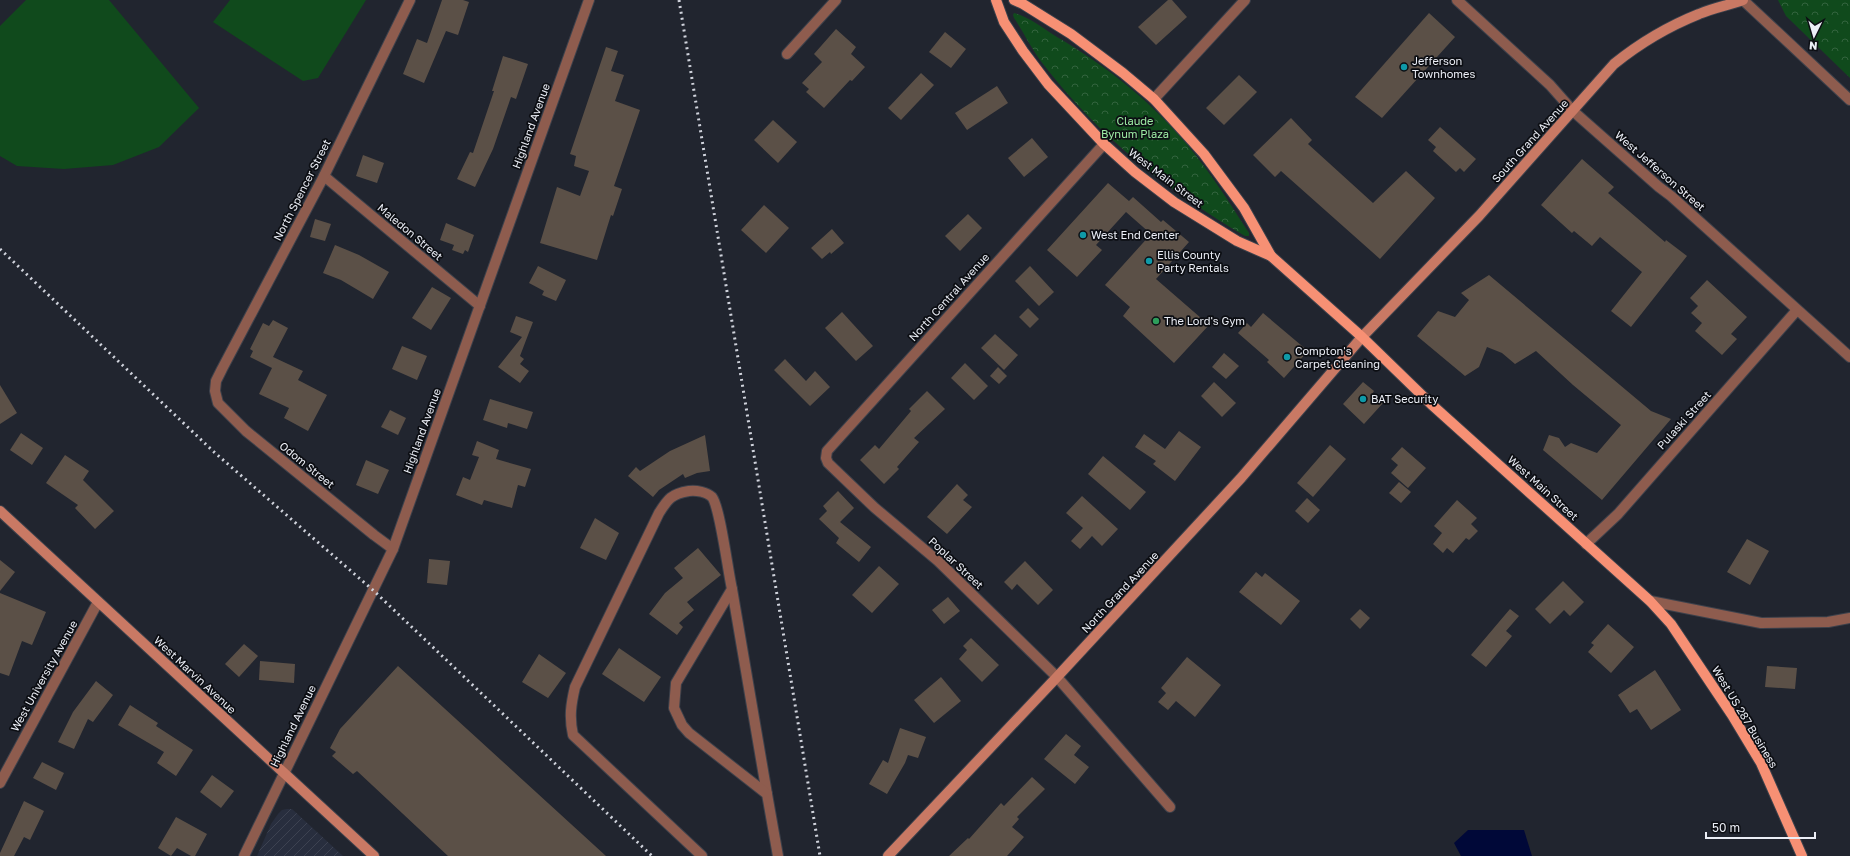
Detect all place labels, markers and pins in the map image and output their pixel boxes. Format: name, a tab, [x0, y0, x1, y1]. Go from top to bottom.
place label: Jefferson Townhomes	[1412, 54, 1475, 80]
marker: Jefferson Townhomes	[1399, 62, 1409, 72]
place label: West End Center	[1091, 228, 1180, 241]
marker: West End Center	[1078, 230, 1088, 240]
place label: Ellis County Party Rentals	[1157, 248, 1229, 274]
marker: Ellis County Party Rentals	[1144, 256, 1154, 266]
place label: The Lord's Gym	[1164, 314, 1245, 327]
marker: The Lord's Gym	[1151, 316, 1161, 326]
place label: Compton's Carpet Cleaning	[1295, 344, 1380, 370]
marker: Compton's Carpet Cleaning	[1282, 352, 1292, 362]
place label: BAT Security	[1371, 392, 1438, 405]
marker: BAT Security	[1358, 394, 1368, 404]

